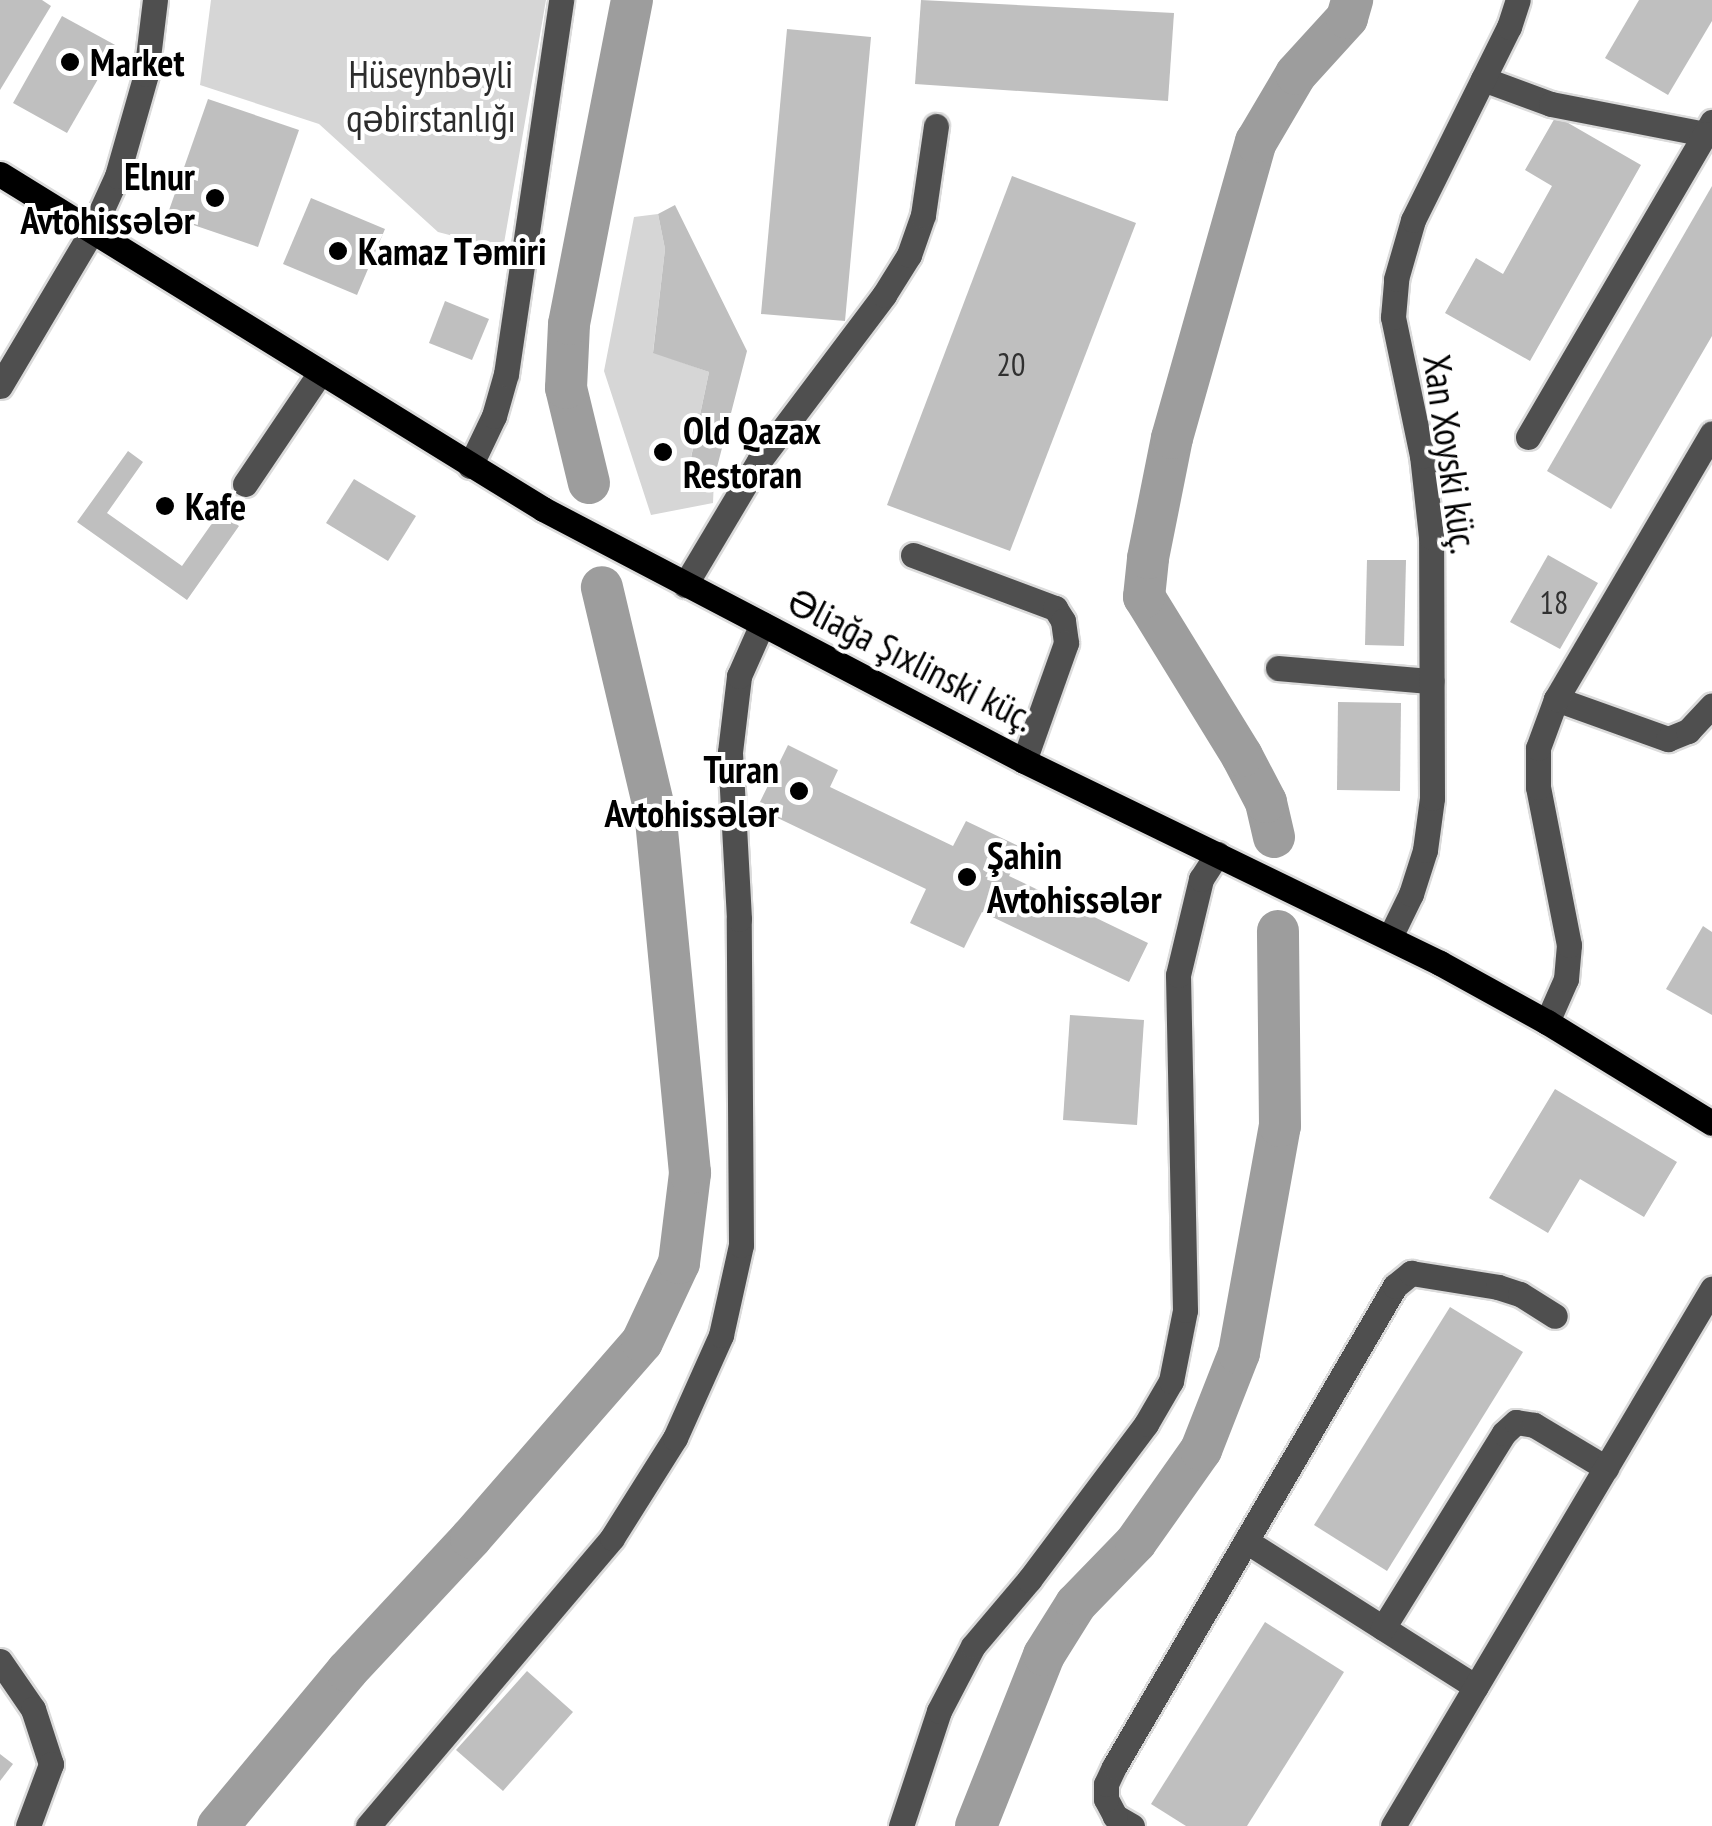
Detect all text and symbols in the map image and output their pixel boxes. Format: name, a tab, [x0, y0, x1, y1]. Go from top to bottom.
place label: Market	[90, 39, 185, 85]
marker: Market	[59, 51, 81, 73]
park label: Hüseynbəyli qəbirstanlığı	[346, 51, 516, 140]
place label: Elnur Avtohissələr	[20, 153, 195, 242]
marker: Elnur Avtohissələr	[204, 187, 226, 209]
place label: Kamaz Təmiri	[358, 228, 549, 274]
marker: Kamaz Təmiri	[327, 240, 349, 262]
house number: 20	[997, 345, 1025, 383]
street label: Xan Xoyski küç.	[1414, 351, 1488, 557]
place label: Old Qazax Restoran	[683, 407, 822, 496]
marker: Old Qazax Restoran	[652, 441, 674, 463]
place label: Kafe	[185, 483, 246, 529]
marker: Kafe	[154, 495, 176, 517]
street label: Əliağa Şıxlinski küç.	[780, 577, 1042, 741]
house number: 18	[1540, 583, 1568, 621]
place label: Turan Avtohissələr	[604, 746, 779, 836]
marker: Turan Avtohissələr	[788, 780, 810, 802]
place label: Şahin Avtohissələr	[987, 832, 1162, 922]
marker: Şahin Avtohissələr	[956, 866, 978, 888]

